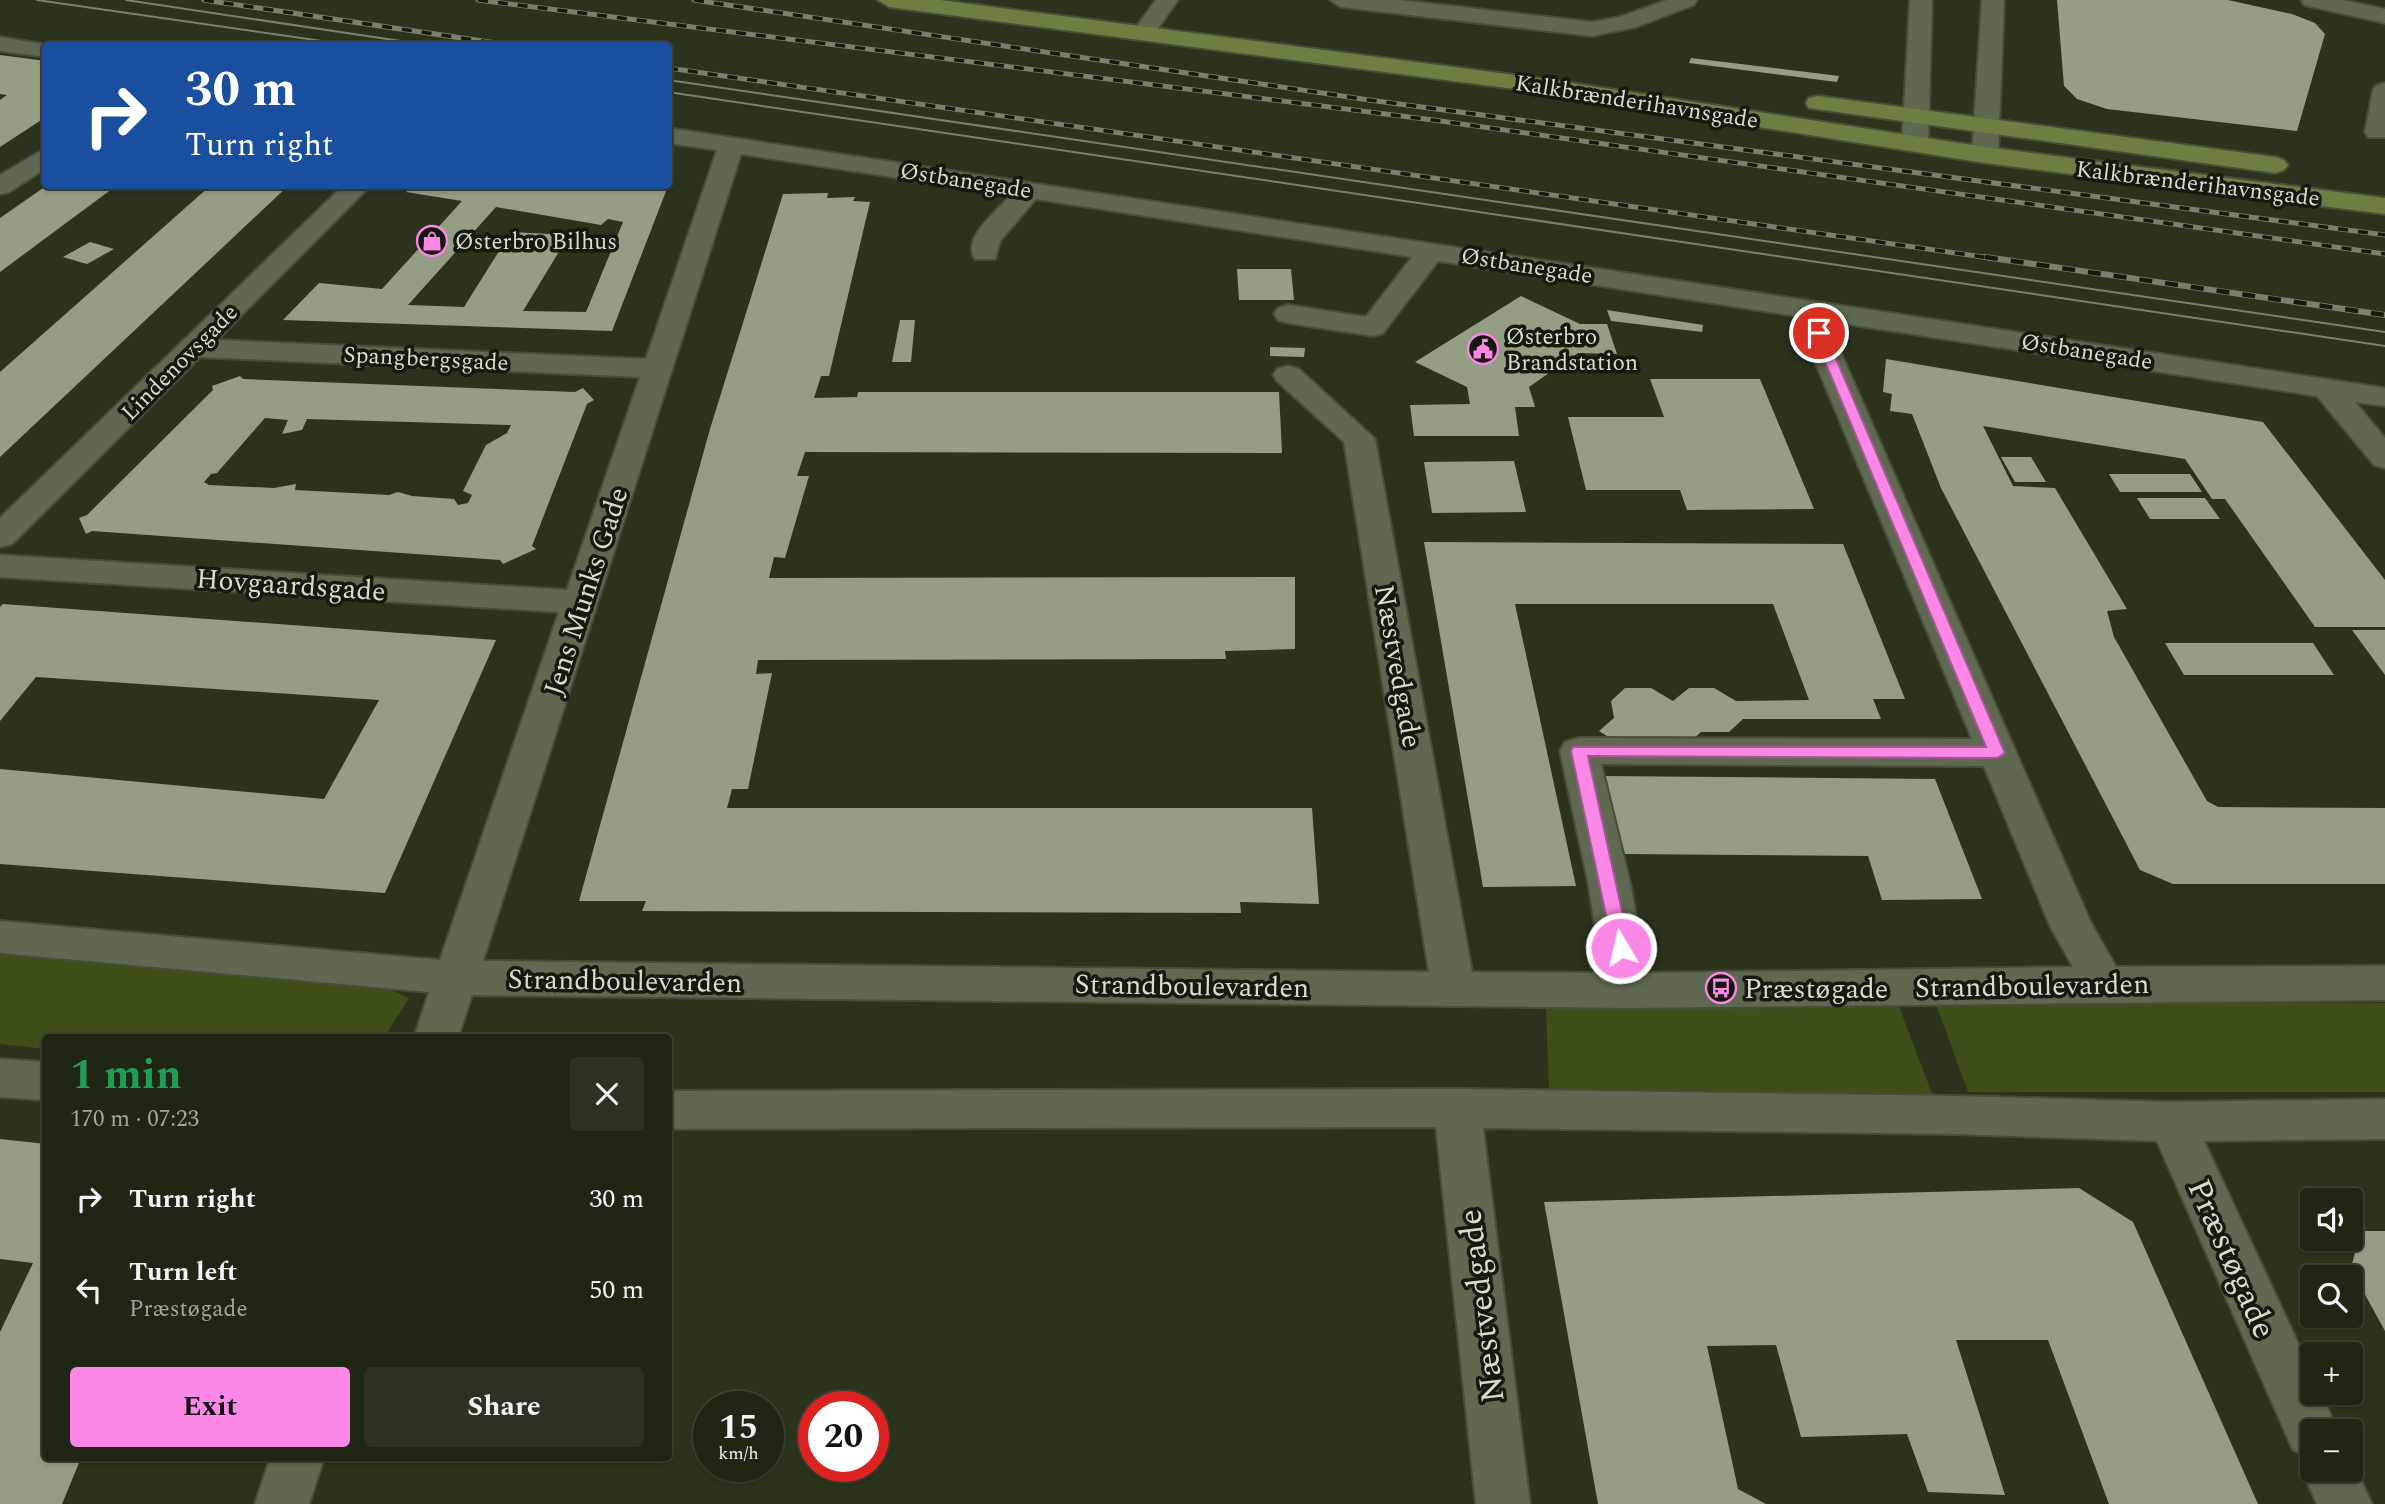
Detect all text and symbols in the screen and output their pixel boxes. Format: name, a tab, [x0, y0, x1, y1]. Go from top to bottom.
text: 30 m	[185, 53, 296, 128]
street label: Kalkbrænderihavnsgade	[1513, 66, 1761, 139]
icon: right	[70, 70, 161, 161]
text: Turn right	[185, 121, 333, 170]
street label: Kalkbrænderihavnsgade	[2074, 152, 2322, 217]
street label: Østbanegade	[897, 154, 1034, 209]
shop icon: Østerbro Bilhus	[415, 224, 449, 258]
place label: Østerbro Bilhus	[455, 225, 617, 260]
street label: Østbanegade	[1458, 239, 1595, 294]
street label: Lindenovsgade	[114, 297, 247, 430]
pin	[1789, 303, 1849, 363]
icon: arrive	[1800, 314, 1838, 352]
place label: Østerbro Brandstation	[1506, 320, 1638, 381]
street label: Østbanegade	[2018, 325, 2155, 380]
public building icon: Østerbro Brandstation	[1466, 332, 1500, 366]
street label: Spangbergsgade	[342, 338, 509, 381]
street label: Jens Munks Gade	[532, 482, 640, 701]
street label: Hovgaardsgade	[195, 557, 387, 614]
street label: Næstvedgade	[1362, 581, 1433, 751]
position arrow	[1584, 911, 1658, 985]
street label: Strandboulevarden	[507, 958, 743, 1005]
street label: Strandboulevarden	[1074, 963, 1310, 1010]
street label: Strandboulevarden	[1914, 963, 2150, 1010]
place label: Præstøgade	[1744, 968, 1888, 1011]
bus stop icon: Præstøgade	[1704, 971, 1738, 1005]
text: 1 min	[70, 1044, 182, 1107]
button: close	[570, 1057, 644, 1131]
text: 170 m · 07:23	[70, 1102, 199, 1137]
street label: Præstøgade	[2174, 1171, 2289, 1347]
text: Turn right	[129, 1179, 256, 1219]
text: 30 m	[589, 1179, 644, 1219]
icon: right	[70, 1180, 108, 1218]
map controls	[2300, 1188, 2363, 1482]
button: sound	[2300, 1188, 2363, 1251]
street label: Næstvedgade	[1445, 1206, 1519, 1405]
text: Turn left	[129, 1252, 237, 1292]
button: search	[2300, 1265, 2363, 1328]
text: 50 m	[589, 1270, 644, 1310]
icon: left	[70, 1271, 108, 1309]
text: Præstøgade	[129, 1292, 248, 1327]
button: +	[2300, 1342, 2363, 1405]
button: Exit	[70, 1367, 350, 1447]
button: Share	[364, 1367, 644, 1447]
speed limit sign: 20	[798, 1391, 889, 1482]
text: 15	[719, 1401, 758, 1454]
button: −	[2300, 1419, 2363, 1482]
text: km/h	[718, 1440, 759, 1467]

